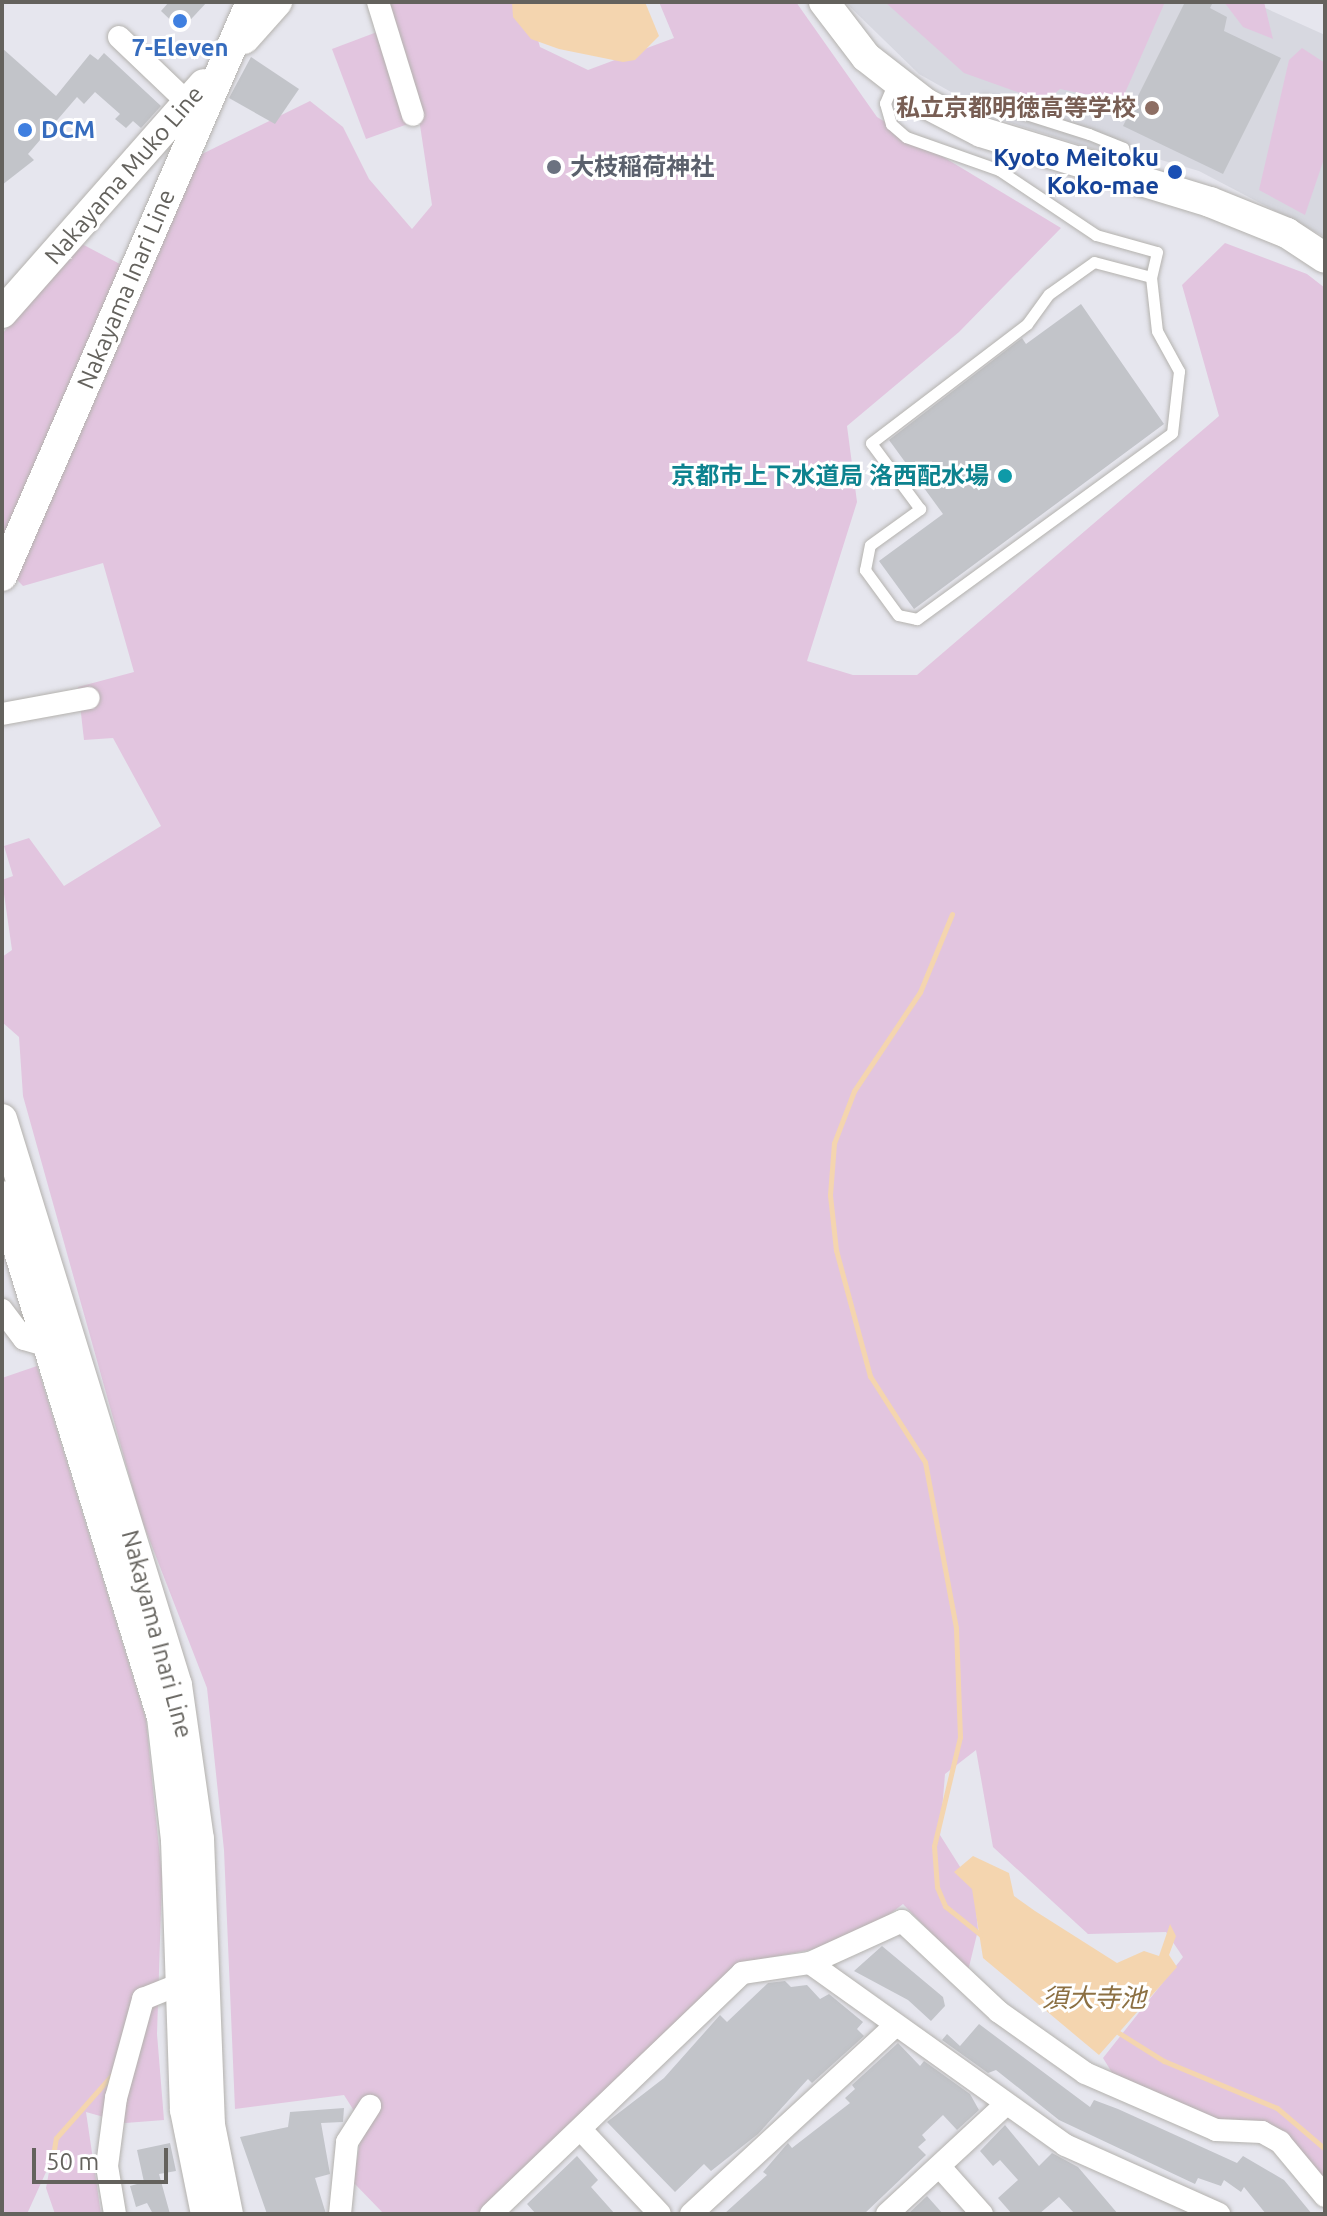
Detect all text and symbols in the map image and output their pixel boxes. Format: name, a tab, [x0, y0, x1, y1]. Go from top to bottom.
marker: 7-Eleven	[171, 12, 189, 30]
place label: 7-Eleven	[131, 34, 229, 62]
street label: Nakayama Muko Line	[39, 80, 209, 270]
place label: 私立京都明徳高等学校	[896, 94, 1136, 122]
marker: 私立京都明徳高等学校	[1143, 99, 1161, 117]
place label: DCM	[41, 116, 95, 144]
marker: DCM	[16, 121, 34, 139]
place label: Kyoto Meitoku Koko-mae	[993, 144, 1159, 200]
place label: 大枝稲荷神社	[570, 153, 714, 181]
marker: 大枝稲荷神社	[545, 158, 563, 176]
marker: Kyoto Meitoku Koko-mae	[1166, 163, 1184, 181]
street label: Nakayama Inari Line	[71, 185, 181, 393]
place label: 京都市上下水道局 洛西配水場	[671, 462, 989, 490]
marker: 京都市上下水道局 洛西配水場	[996, 467, 1014, 485]
street label: Nakayama Inari Line	[115, 1527, 199, 1741]
water label: 須大寺池	[1042, 1982, 1146, 2014]
scale bar	[36, 2132, 172, 2182]
text: 50 m	[46, 2148, 99, 2175]

